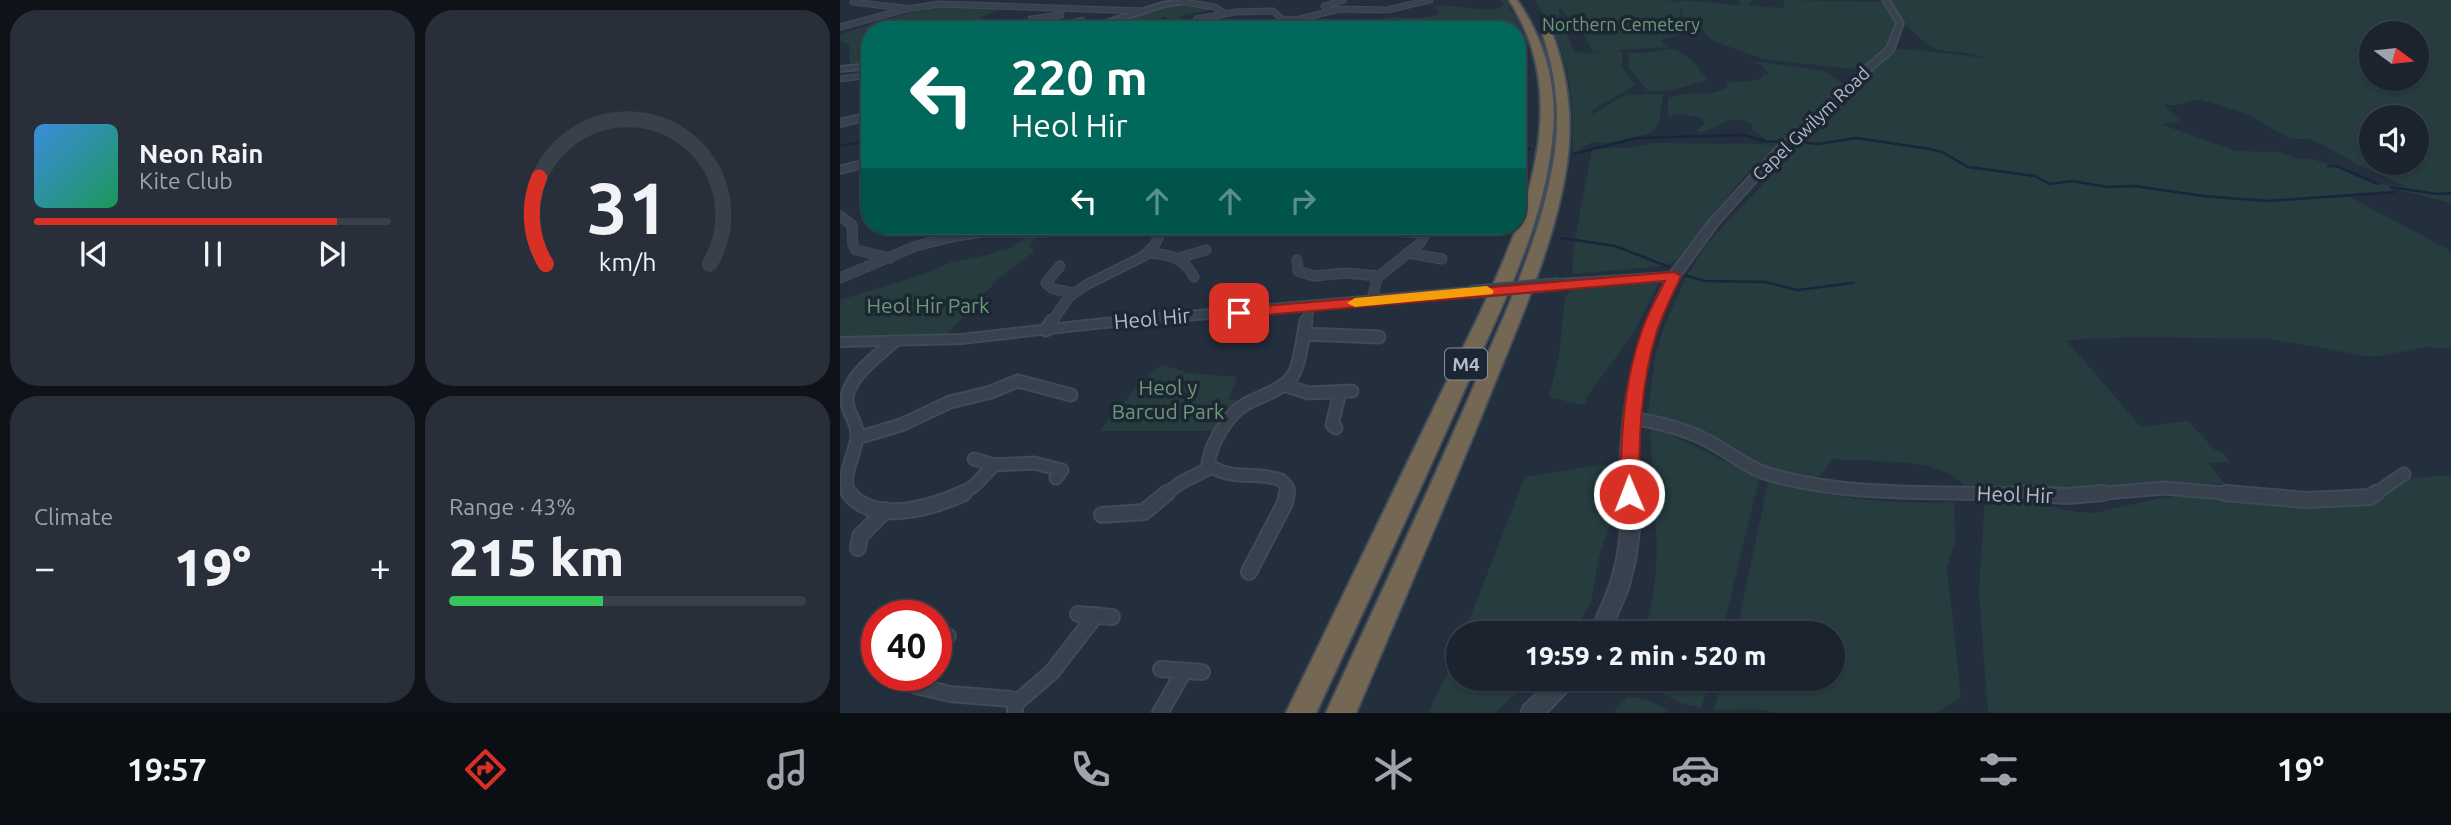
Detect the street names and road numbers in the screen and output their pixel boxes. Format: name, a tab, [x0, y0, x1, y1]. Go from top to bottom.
street label: Capel Gwilym Road	[1748, 62, 1873, 184]
street label: Heol Hir	[1113, 303, 1191, 333]
road number: M4	[1445, 348, 1487, 380]
street label: Heol Hir	[1976, 481, 2054, 507]

